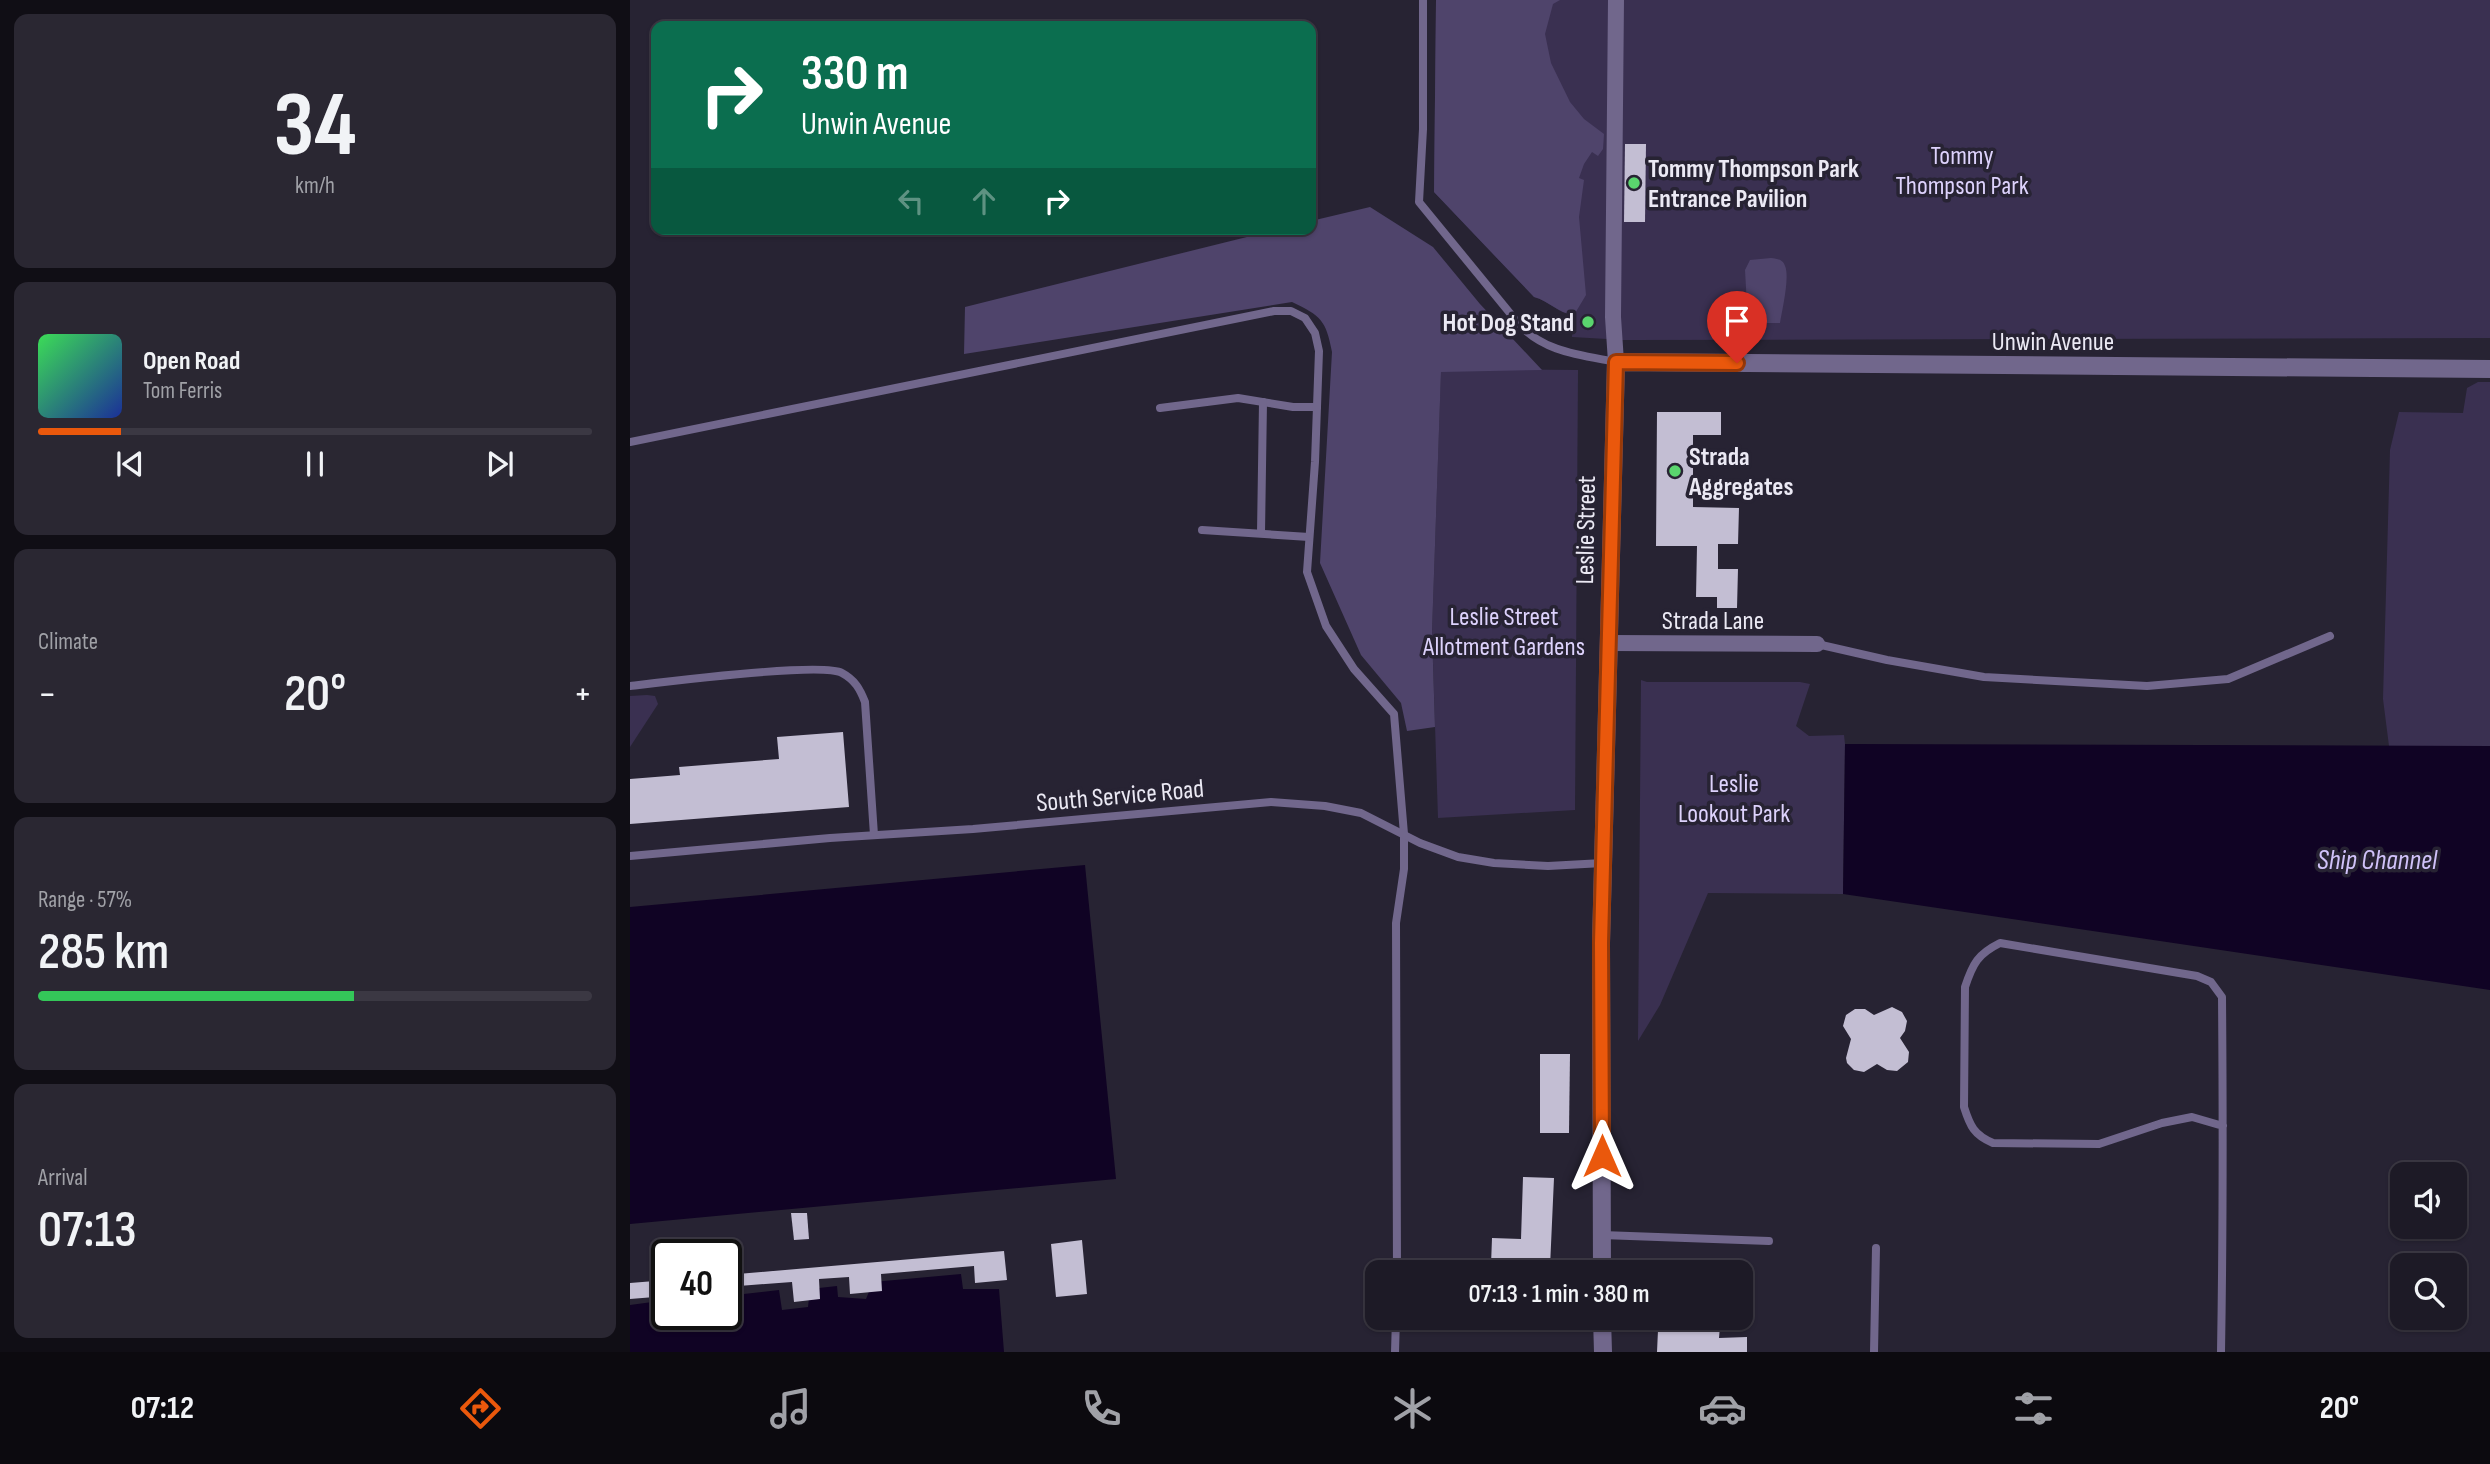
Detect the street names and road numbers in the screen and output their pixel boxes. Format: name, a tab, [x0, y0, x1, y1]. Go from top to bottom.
street label: Unwin Avenue	[1992, 327, 2114, 358]
street label: Leslie Street	[1570, 475, 1603, 585]
street label: Strada Lane	[1662, 606, 1764, 637]
street label: South Service Road	[1035, 774, 1205, 819]

